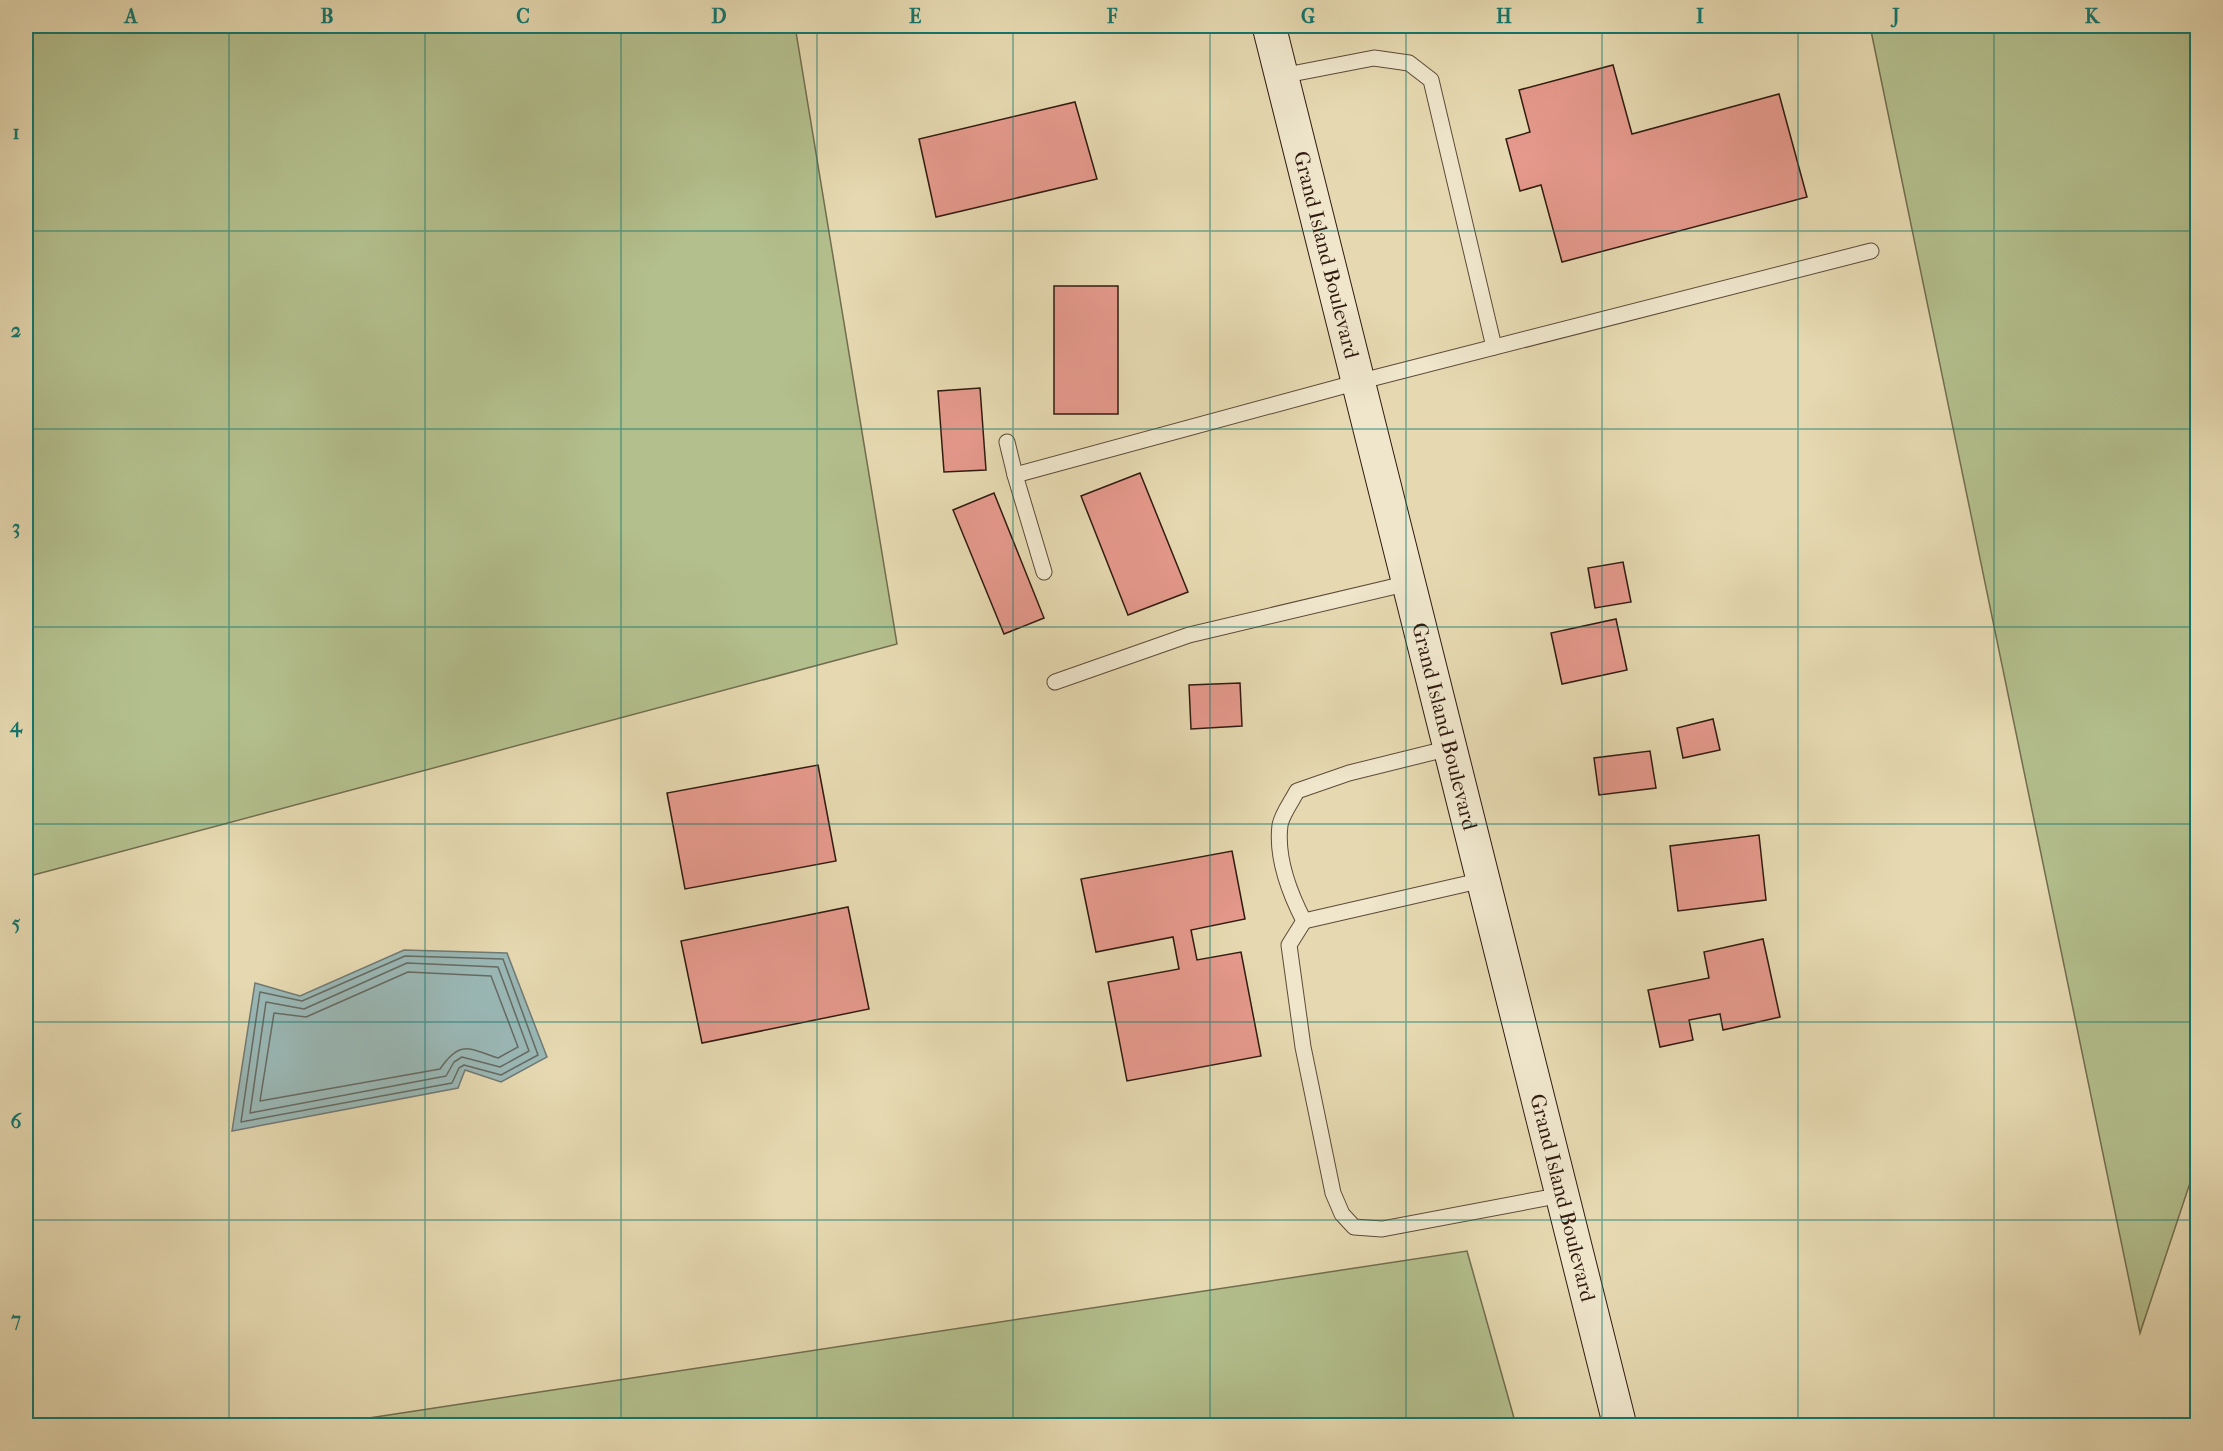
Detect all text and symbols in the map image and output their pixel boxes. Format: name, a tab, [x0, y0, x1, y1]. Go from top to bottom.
text: A	[123, 5, 139, 28]
text: B	[320, 5, 334, 28]
text: C	[516, 5, 530, 28]
text: D	[711, 5, 727, 28]
text: E	[909, 5, 921, 28]
text: F	[1106, 5, 1118, 28]
text: G	[1301, 5, 1315, 28]
text: H	[1496, 5, 1512, 28]
text: I	[1696, 5, 1704, 28]
text: J	[1890, 5, 1900, 28]
text: K	[2085, 5, 2101, 28]
text: 1	[12, 121, 20, 144]
street label: Grand Island Boulevard	[1289, 149, 1364, 362]
text: 2	[11, 319, 21, 342]
text: 3	[12, 516, 20, 539]
street label: Grand Island Boulevard	[1407, 620, 1482, 833]
text: 4	[9, 714, 23, 738]
text: 5	[12, 912, 21, 935]
street label: Grand Island Boulevard	[1525, 1091, 1600, 1305]
text: 6	[11, 1110, 23, 1133]
text: 7	[10, 1308, 21, 1331]

